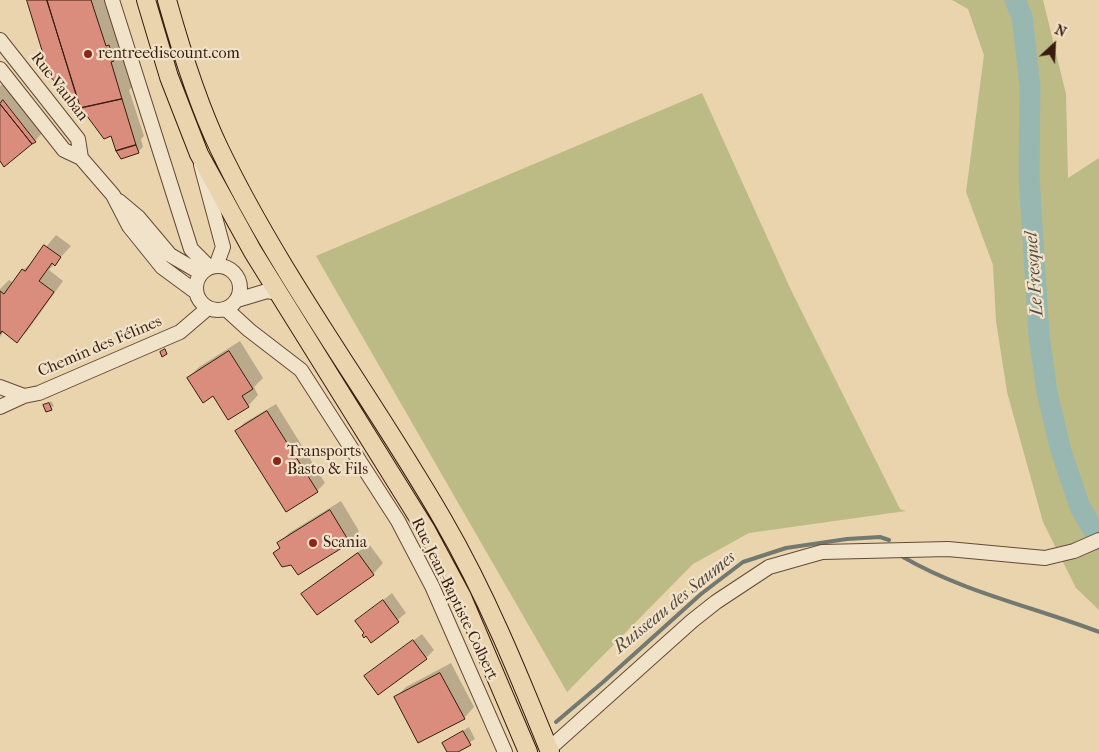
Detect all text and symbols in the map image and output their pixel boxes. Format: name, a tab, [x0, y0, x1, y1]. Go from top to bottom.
north arrow	[1029, 20, 1079, 70]
text: N	[1052, 21, 1069, 41]
place label: rentreediscount.com	[98, 44, 240, 64]
marker: rentreediscount.com	[82, 48, 94, 60]
street label: Rue Vauban	[26, 49, 92, 125]
water label: Le Fresquel	[1021, 231, 1049, 317]
street label: Chemin des Félines	[35, 312, 165, 382]
place label: Transports Basto & Fils	[287, 442, 368, 480]
marker: Transports Basto & Fils	[271, 455, 283, 467]
street label: Rue Jean-Baptiste Colbert	[406, 515, 502, 683]
place label: Scania	[323, 533, 367, 553]
marker: Scania	[307, 537, 319, 549]
water label: Ruisseau des Saumes	[610, 547, 740, 659]

